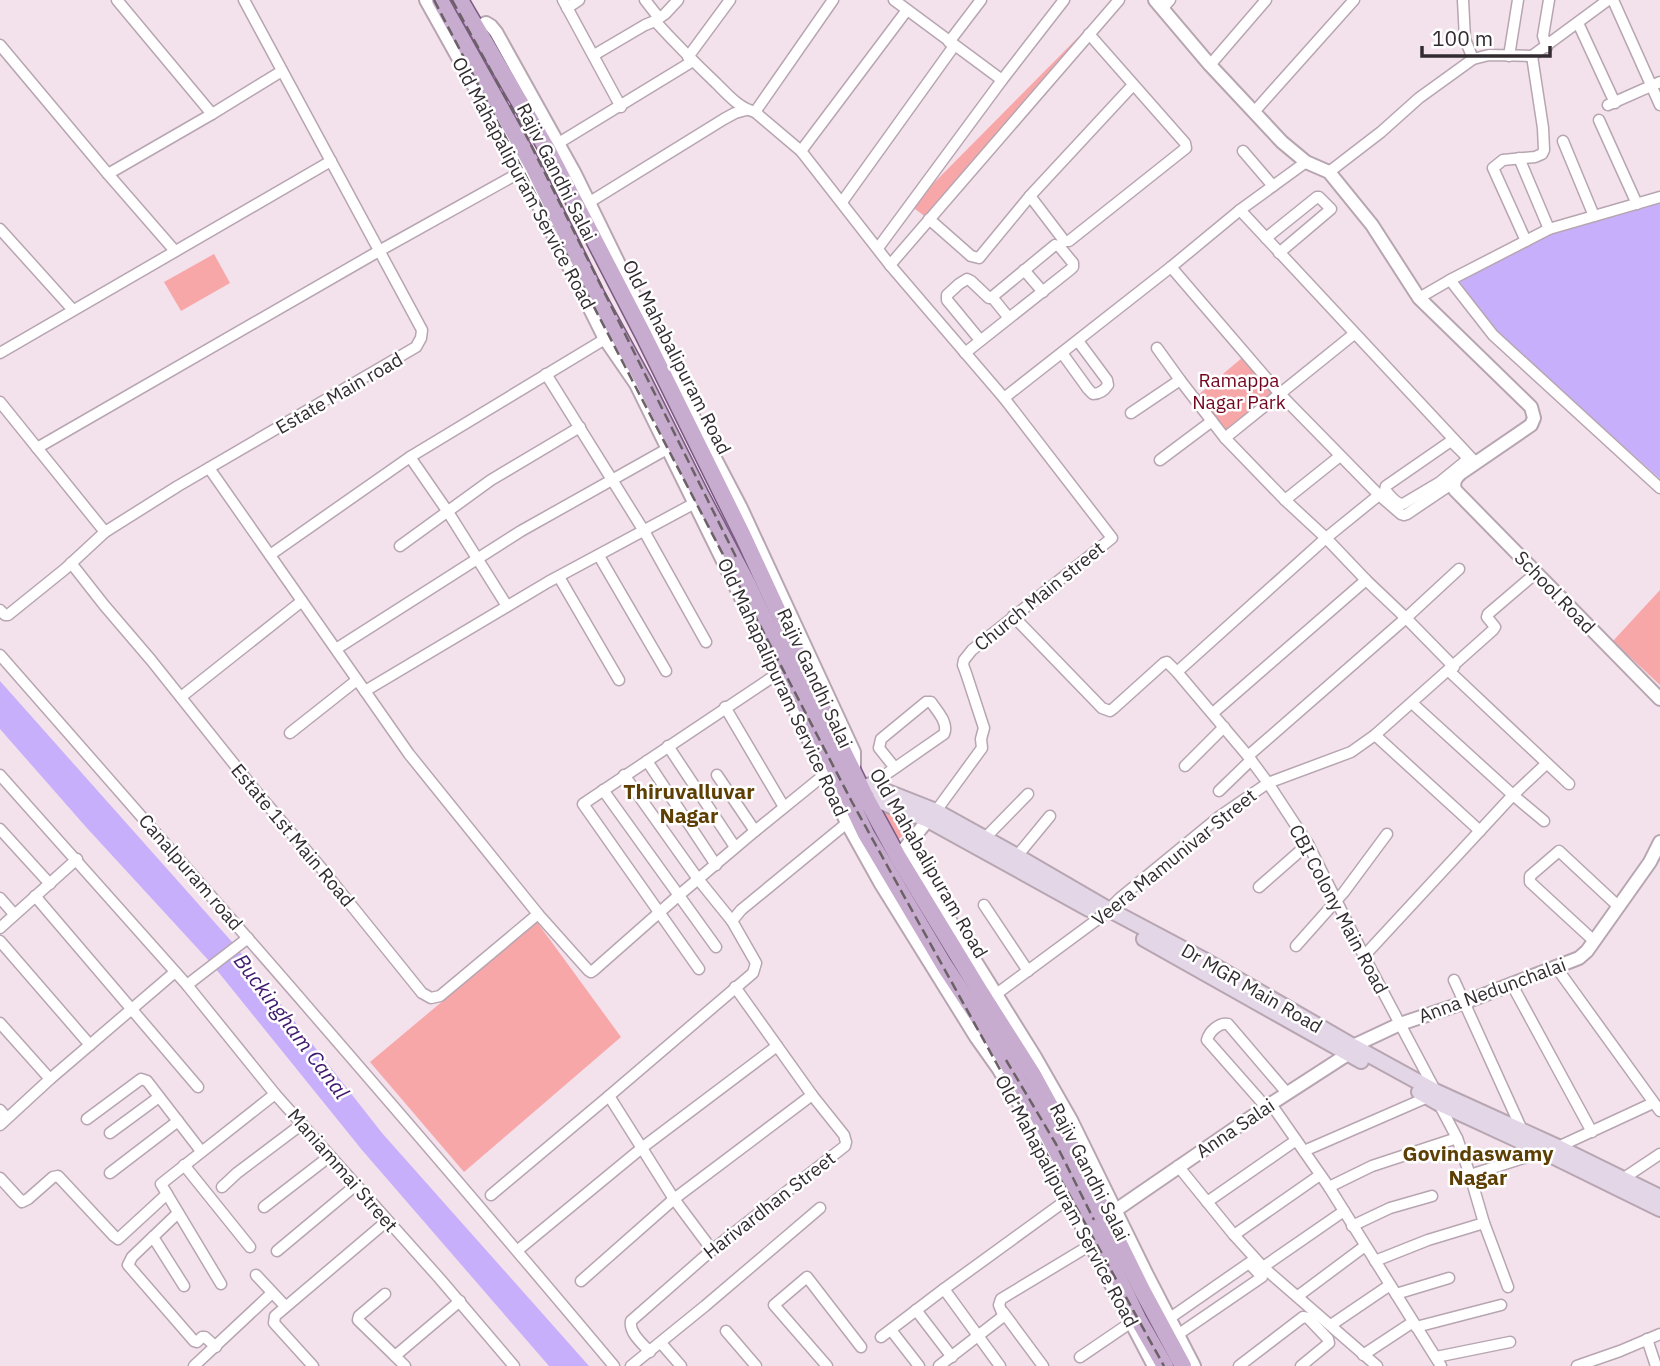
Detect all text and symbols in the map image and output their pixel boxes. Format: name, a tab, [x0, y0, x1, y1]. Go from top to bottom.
scale bar	[1422, 14, 1550, 58]
text: 100 m	[1432, 24, 1493, 52]
street label: Old Mahapalipuram Service Road	[447, 53, 601, 313]
street label: Rajiv Gandhi Salai	[512, 99, 602, 245]
street label: Old Mahabalipuram Road	[617, 256, 737, 458]
street label: Estate Main road	[271, 347, 407, 439]
park label: Ramappa Nagar Park	[1192, 368, 1286, 414]
street label: Church Main street	[969, 536, 1109, 656]
street label: School Road	[1510, 546, 1600, 638]
street label: Old Mahapalipuram Service Road	[712, 554, 854, 820]
street label: Rajiv Gandhi Salai	[772, 604, 858, 752]
street label: Estate 1st Main Road	[226, 759, 360, 911]
street label: Old Mahabalipuram Road	[865, 764, 993, 962]
district label: Thiruvalluvar Nagar	[623, 777, 755, 829]
street label: Veera Mamunivar Street	[1087, 783, 1261, 931]
street label: Canalpuram road	[134, 809, 248, 935]
street label: CBI Colony Main Road	[1284, 820, 1394, 998]
street label: Dr MGR Main Road	[1177, 938, 1327, 1038]
water label: Buckingham Canal	[228, 948, 356, 1105]
street label: Anna Nedunchalai	[1415, 952, 1569, 1028]
street label: Old Mahapalipuram Service Road	[990, 1071, 1144, 1331]
street label: Anna Salai	[1191, 1093, 1279, 1163]
street label: Rajiv Gandhi Salai	[1045, 1099, 1135, 1245]
street label: Maniammai Street	[283, 1103, 403, 1237]
district label: Govindaswamy Nagar	[1403, 1139, 1554, 1191]
street label: Harivardhan Street	[698, 1146, 840, 1264]

